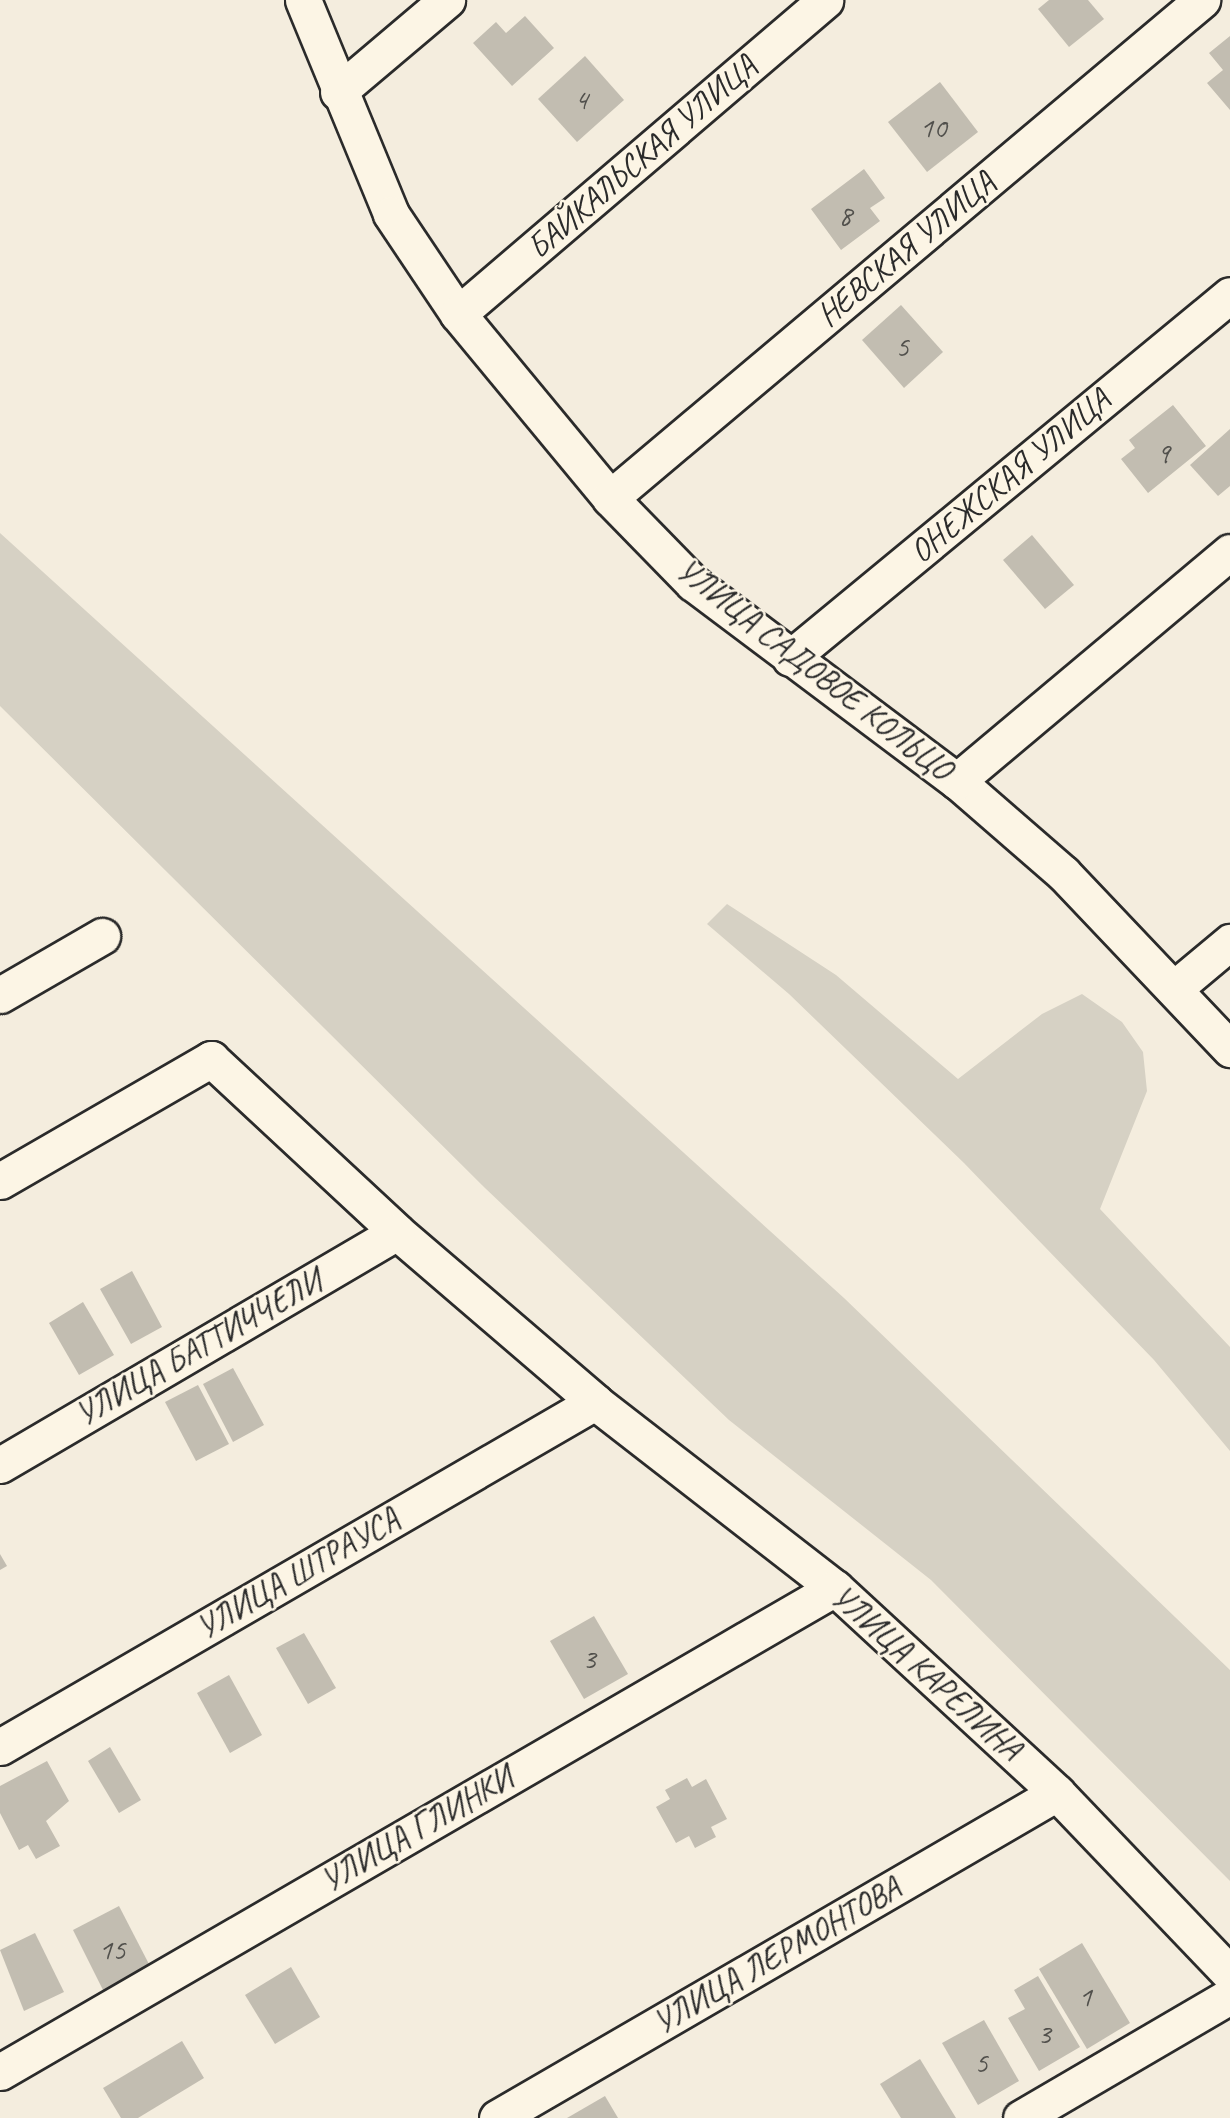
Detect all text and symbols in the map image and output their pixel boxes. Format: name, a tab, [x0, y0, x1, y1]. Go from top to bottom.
street label: БАЙКАЛЬСКАЯ УЛИЦА	[519, 47, 765, 267]
house number: 4	[574, 81, 588, 117]
house number: 10	[920, 109, 946, 145]
street label: НЕВСКАЯ УЛИЦА	[808, 162, 1004, 336]
house number: 8	[838, 197, 852, 233]
house number: 5	[895, 328, 909, 364]
street label: ОНЕЖСКАЯ УЛИЦА	[901, 380, 1119, 572]
house number: 9	[1156, 435, 1170, 471]
street label: УЛИЦА САДОВОЕ КОЛЬЦО	[668, 550, 960, 790]
street label: УЛИЦА БАТТИЧЧЕЛИ	[68, 1261, 330, 1435]
street label: УЛИЦА ШТРАУСА	[189, 1500, 407, 1648]
street label: УЛИЦА КАРЕЛИНА	[822, 1576, 1030, 1770]
house number: 3	[582, 1640, 596, 1676]
street label: УЛИЦА ГЛИНКИ	[315, 1760, 519, 1900]
street label: УЛИЦА ЛЕРМОНТОВА	[646, 1869, 908, 2043]
house number: 15	[99, 1931, 125, 1967]
house number: 1	[1078, 1978, 1092, 2014]
house number: 3	[1037, 2015, 1051, 2051]
house number: 5	[974, 2044, 988, 2080]

